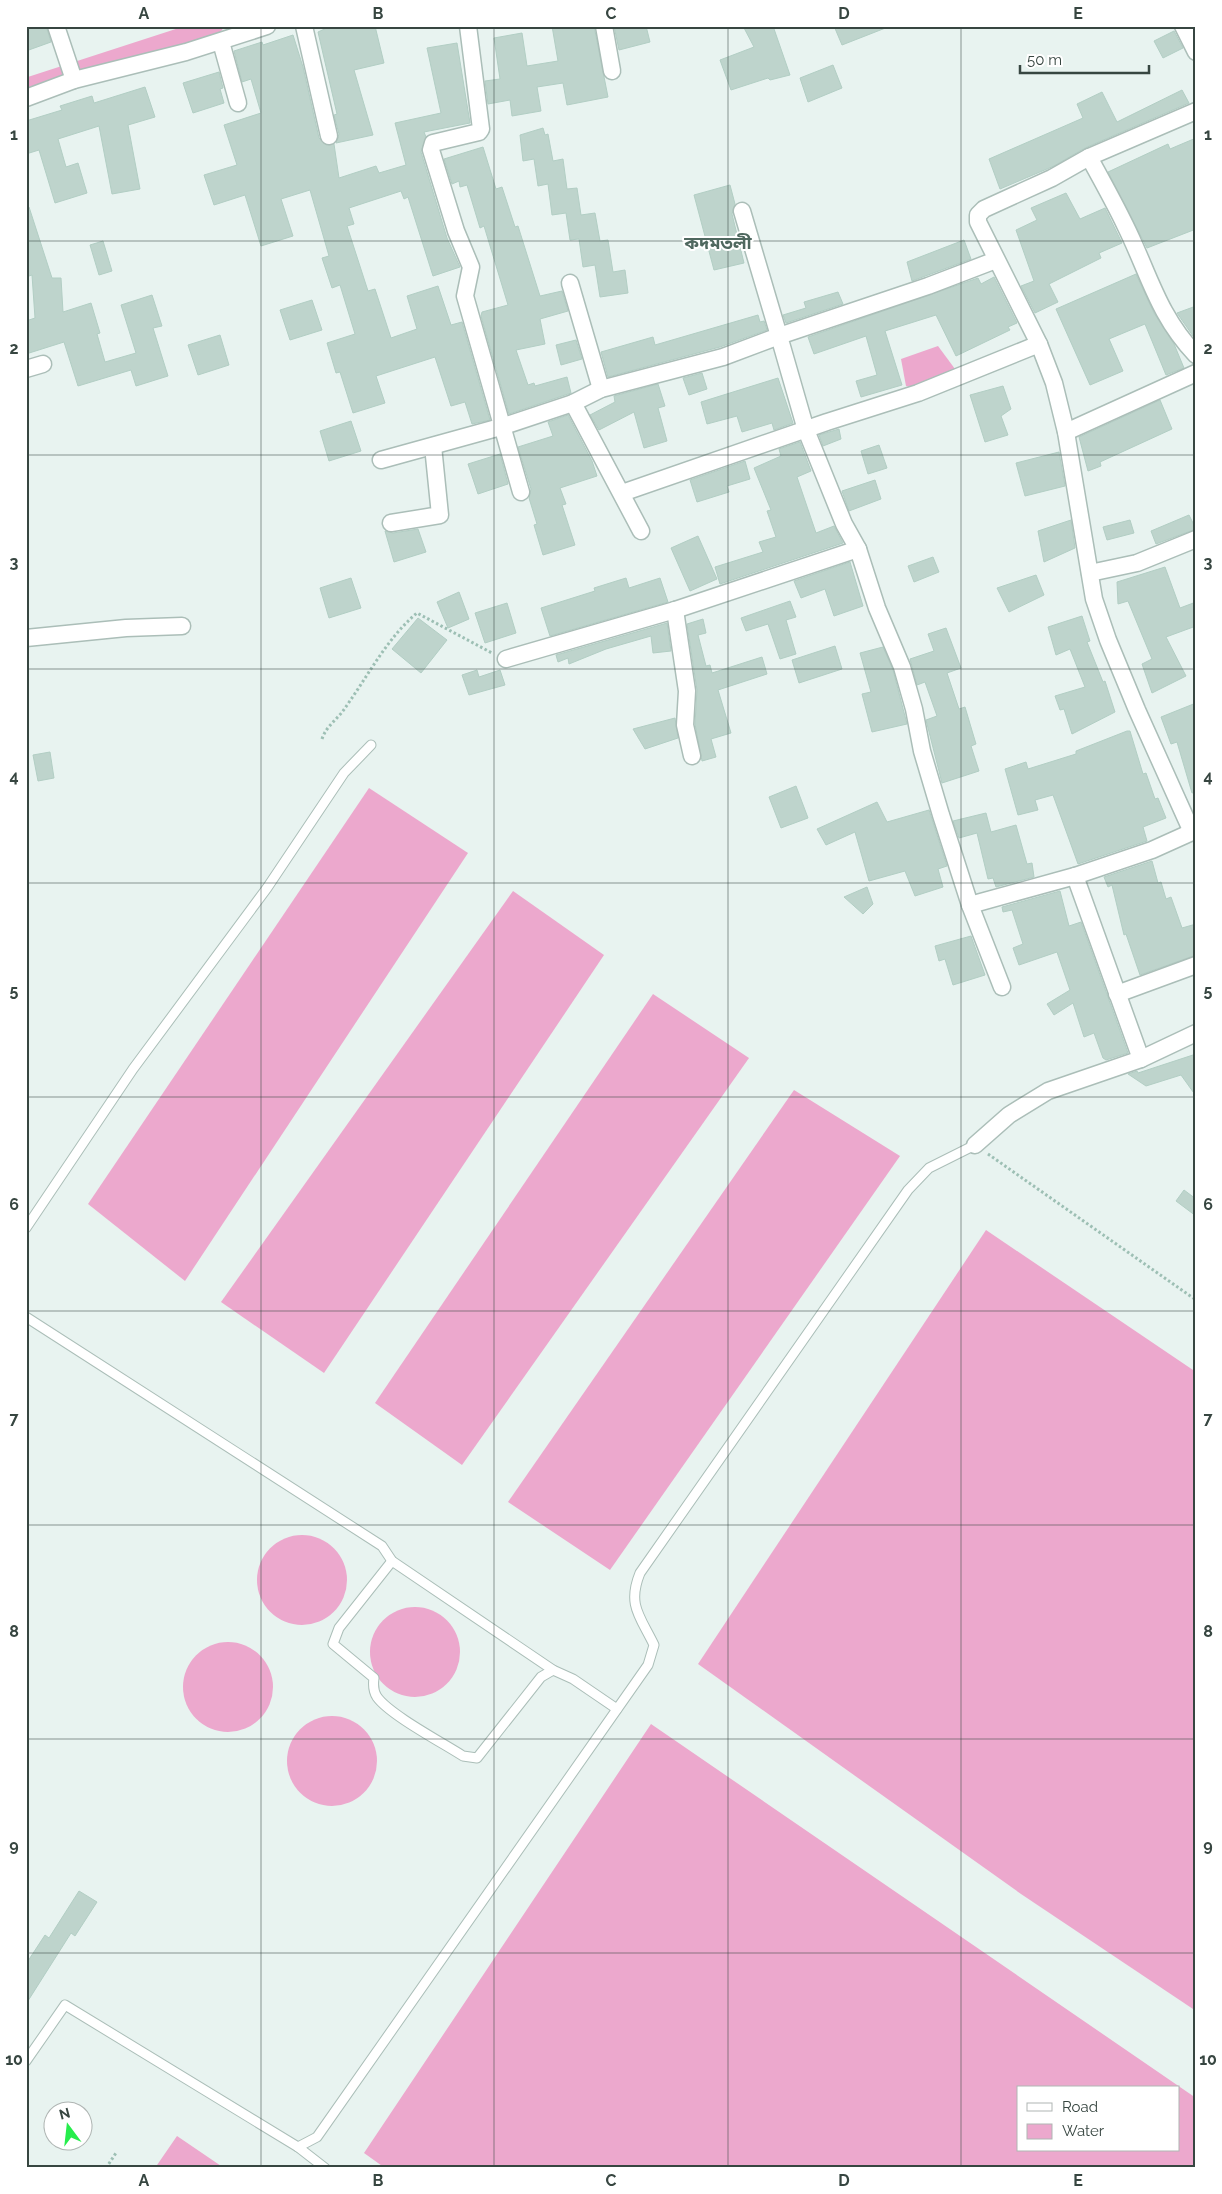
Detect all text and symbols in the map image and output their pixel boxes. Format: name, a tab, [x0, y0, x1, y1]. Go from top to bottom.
text: A	[139, 4, 150, 23]
text: B	[373, 4, 384, 23]
text: C	[606, 4, 617, 23]
text: D	[838, 4, 850, 23]
text: E	[1073, 4, 1083, 23]
scale bar	[1020, 42, 1148, 74]
text: 50 m	[1027, 51, 1062, 69]
text: 1	[10, 125, 18, 144]
text: 1	[1204, 125, 1212, 144]
district label: কদমতলী	[683, 232, 753, 253]
text: 2	[9, 339, 19, 358]
text: 2	[1203, 339, 1213, 358]
text: 3	[10, 553, 19, 572]
text: 3	[1204, 553, 1213, 572]
text: 4	[9, 767, 19, 786]
text: 4	[1203, 767, 1213, 786]
text: 5	[10, 981, 19, 1000]
text: 5	[1204, 981, 1213, 1000]
text: 6	[9, 1195, 19, 1214]
text: 6	[1203, 1195, 1213, 1214]
text: 7	[10, 1409, 19, 1428]
text: 7	[1204, 1409, 1213, 1428]
text: 8	[9, 1622, 19, 1641]
text: 8	[1203, 1622, 1213, 1641]
text: 9	[9, 1836, 19, 1855]
text: 9	[1203, 1836, 1213, 1855]
text: 10	[5, 2050, 23, 2069]
text: 10	[1199, 2050, 1217, 2069]
legend	[1017, 2086, 1180, 2152]
text: Road	[1062, 2098, 1098, 2116]
north arrow	[42, 2102, 92, 2152]
text: N	[57, 2104, 72, 2123]
text: Water	[1062, 2122, 1105, 2140]
text: A	[139, 2171, 150, 2190]
text: B	[373, 2171, 384, 2190]
text: C	[606, 2171, 617, 2190]
text: D	[838, 2171, 850, 2190]
text: E	[1073, 2171, 1083, 2190]

